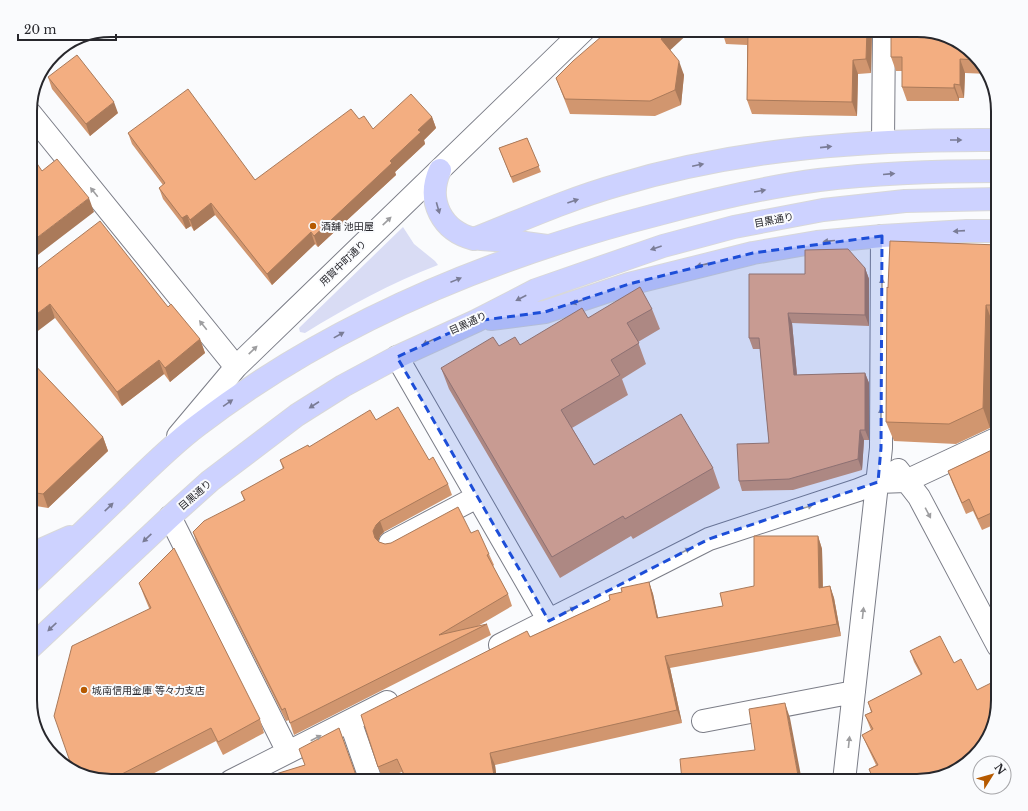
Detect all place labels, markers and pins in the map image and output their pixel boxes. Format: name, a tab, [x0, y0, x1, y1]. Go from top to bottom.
place label: 酒舗 池田屋	[321, 220, 374, 233]
marker: 酒舗 池田屋	[308, 221, 318, 231]
place label: 城南信用金庫 等々力支店	[92, 684, 205, 697]
marker: 城南信用金庫 等々力支店	[79, 685, 89, 695]

